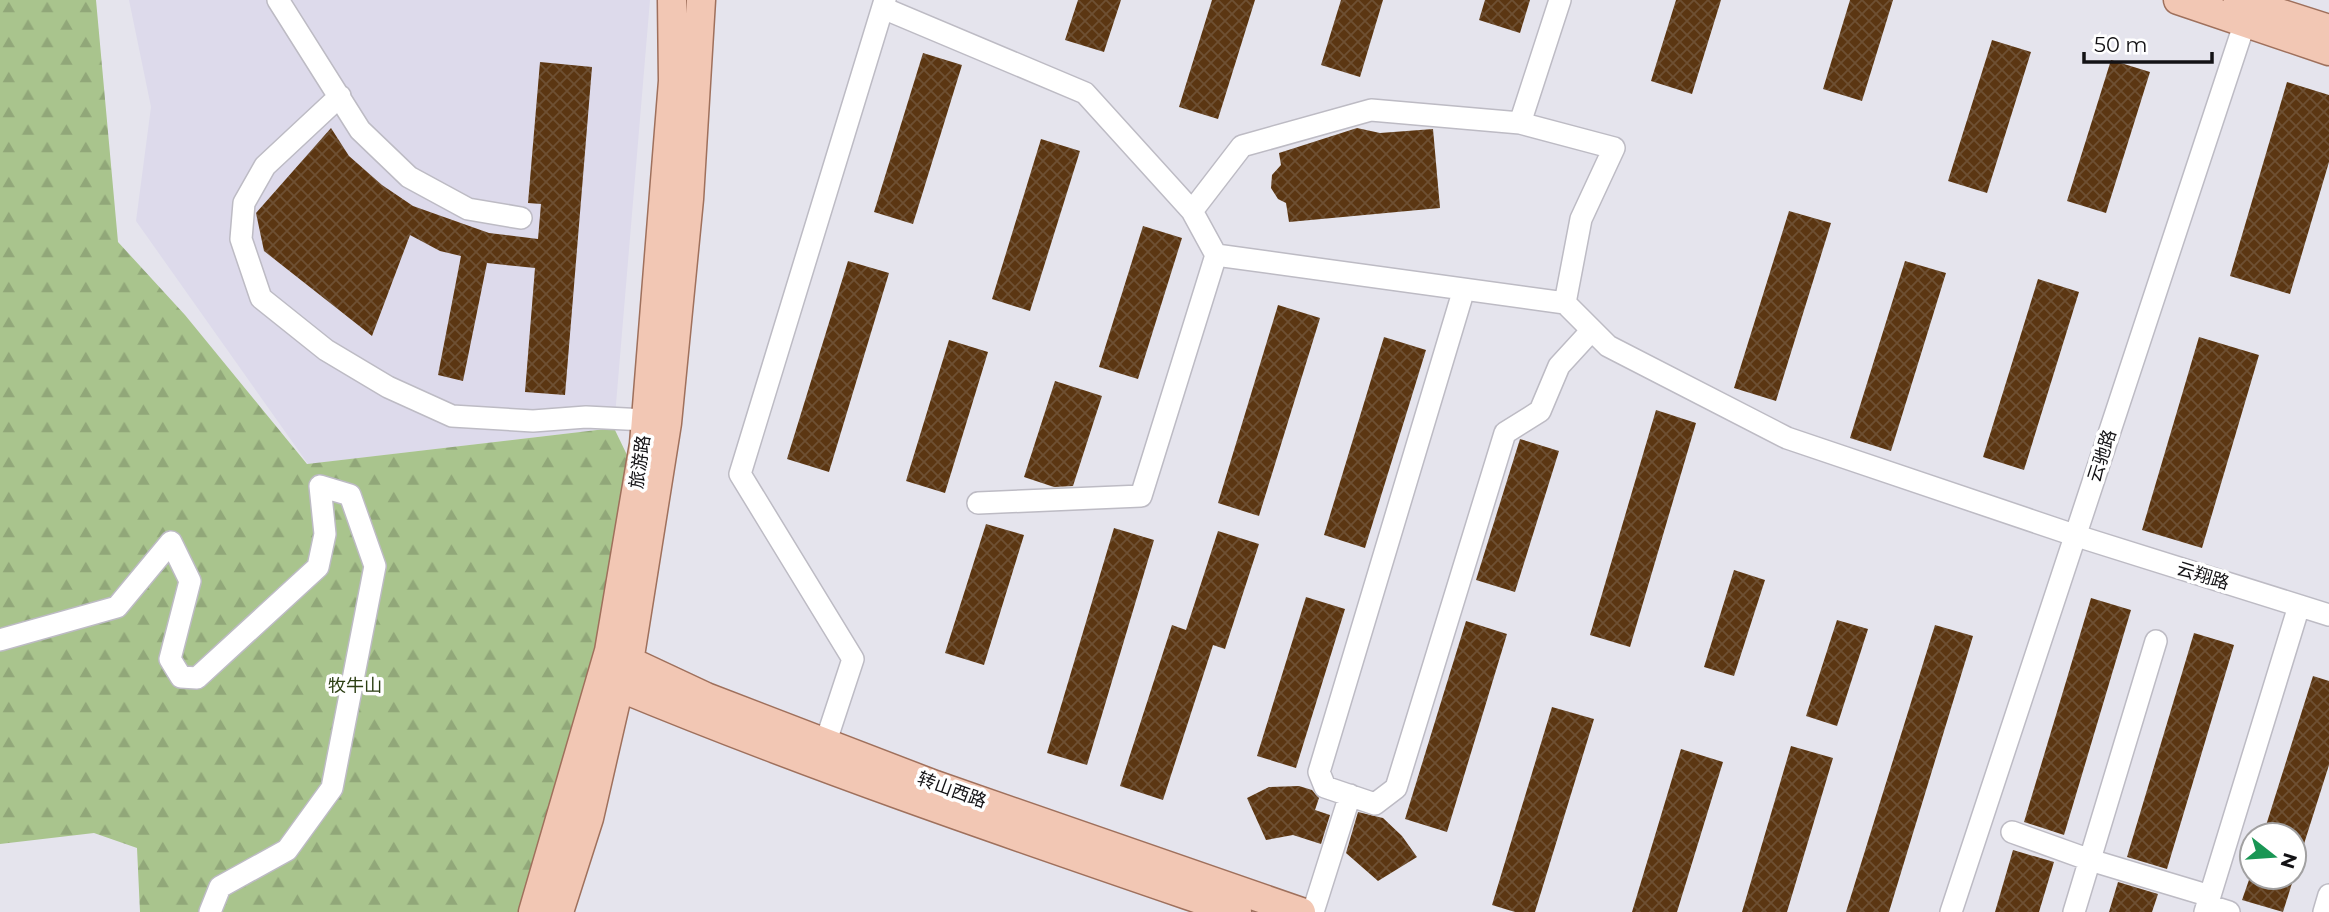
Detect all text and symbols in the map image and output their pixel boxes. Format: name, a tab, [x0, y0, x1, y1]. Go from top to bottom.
scale bar	[2084, 21, 2212, 65]
text: 50 m	[2094, 32, 2148, 57]
street label: 云驰路	[2083, 427, 2121, 485]
street label: 旅游路	[625, 434, 655, 490]
street label: 云翔路	[2174, 558, 2232, 594]
park label: 牧牛山	[328, 675, 382, 697]
street label: 转山西路	[914, 767, 990, 813]
north arrow	[2238, 821, 2308, 891]
text: N	[2276, 850, 2302, 872]

